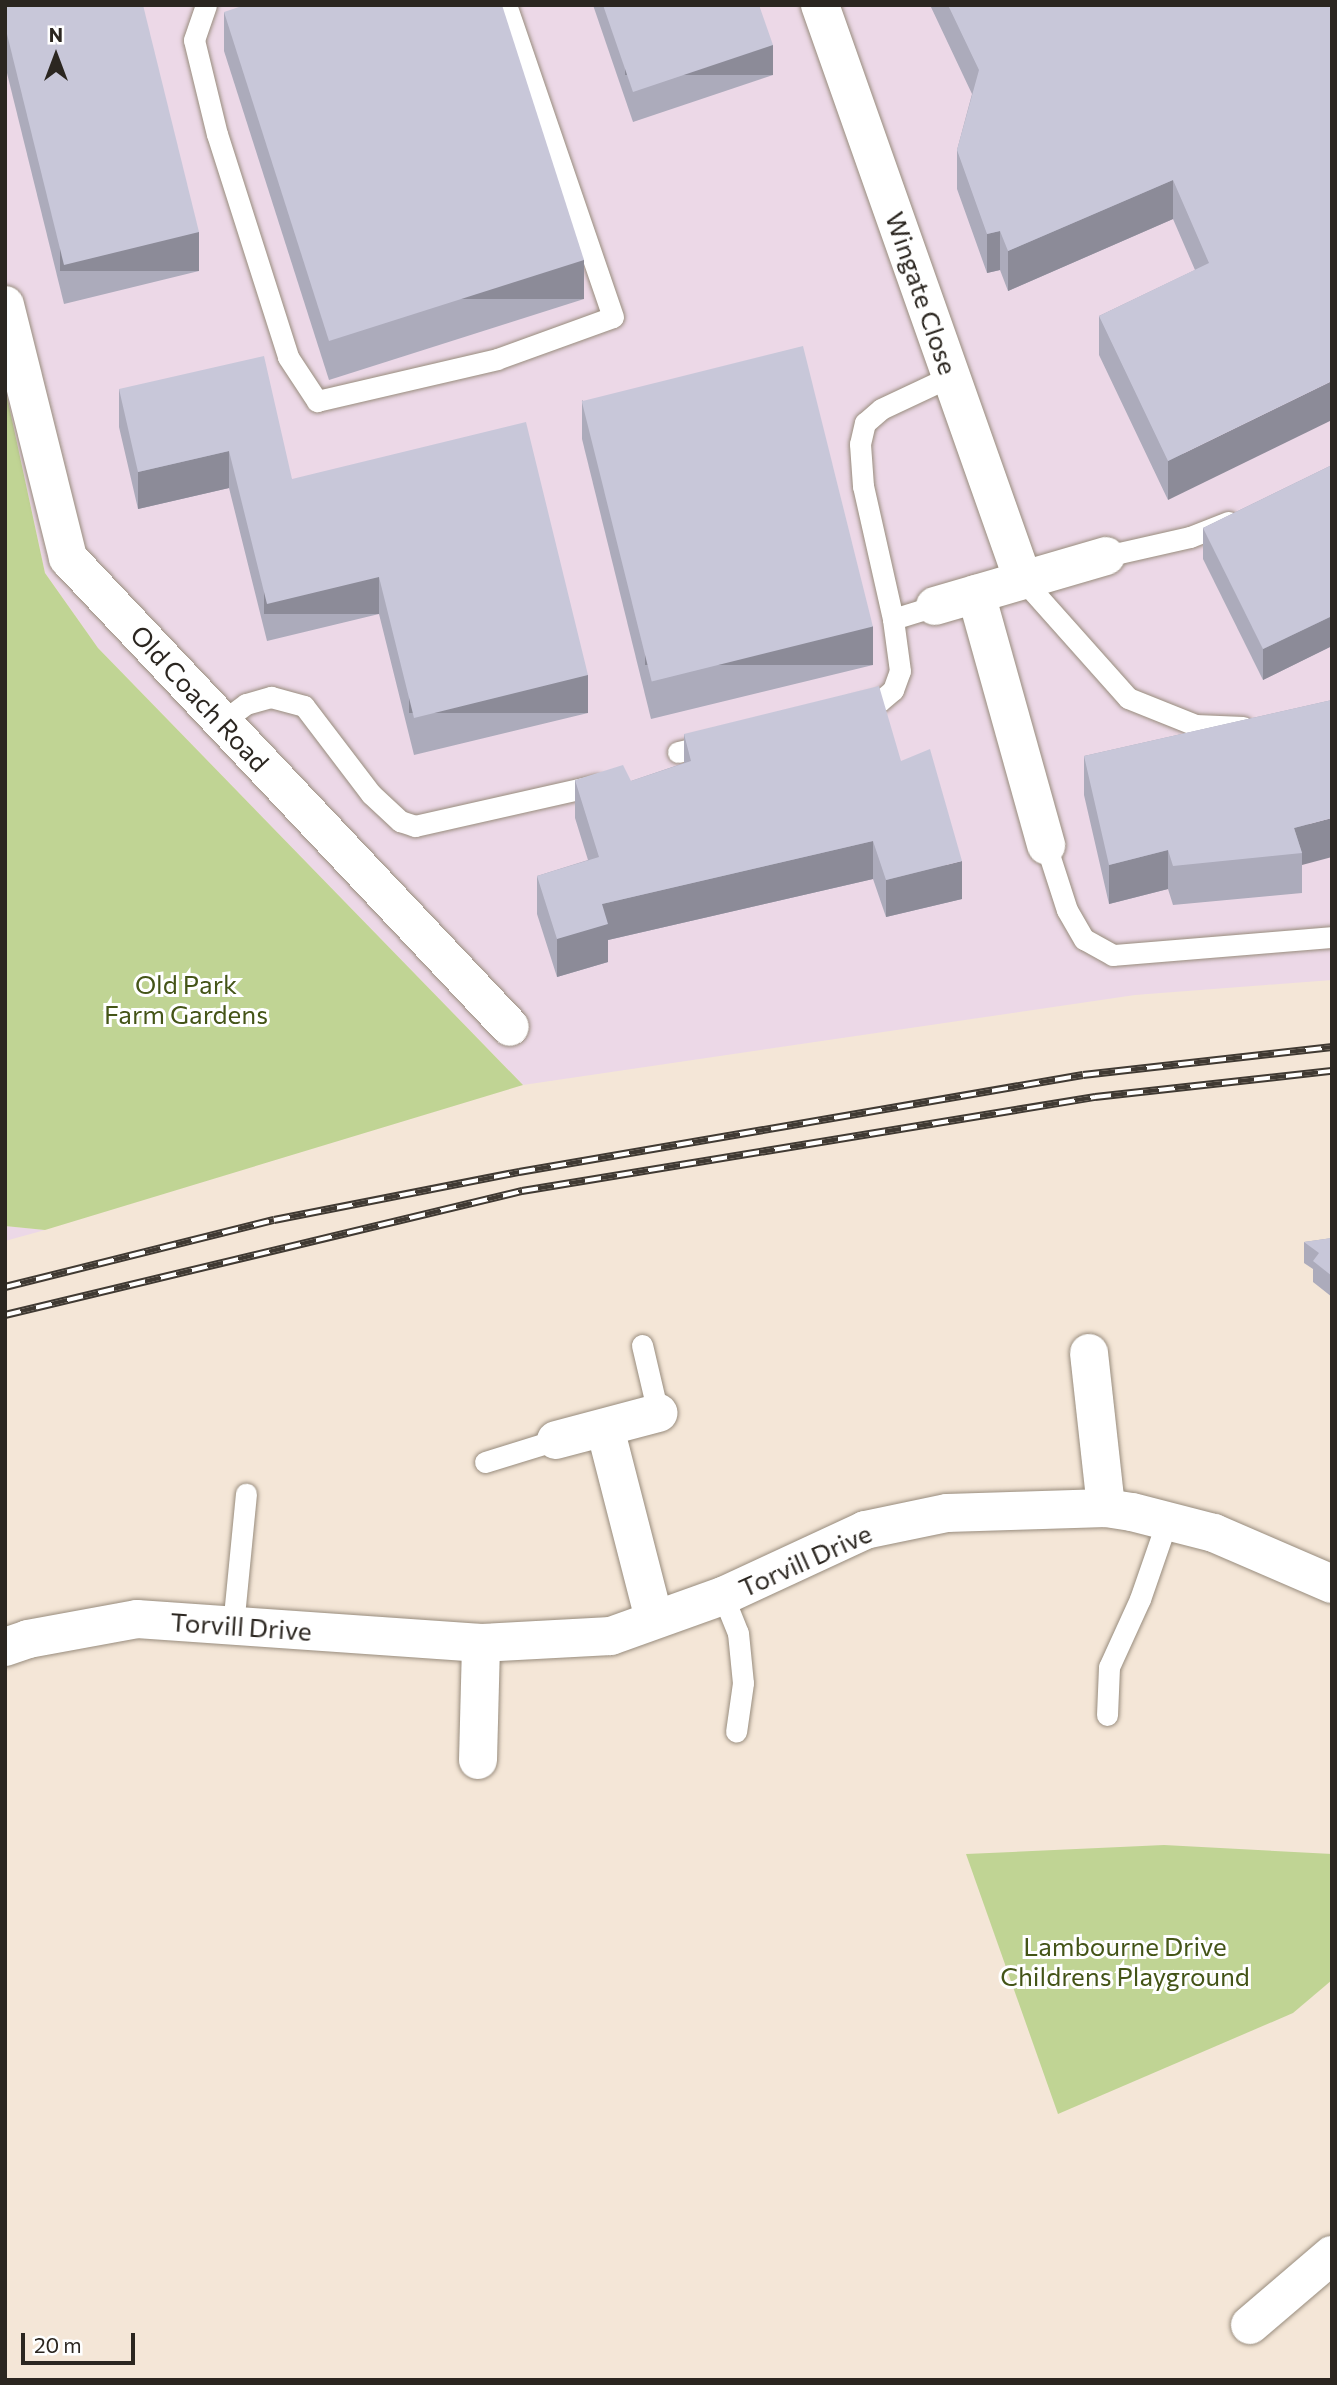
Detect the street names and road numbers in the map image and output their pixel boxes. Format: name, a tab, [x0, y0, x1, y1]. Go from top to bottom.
street label: Wingate Close	[880, 208, 964, 378]
street label: Old Coach Road	[124, 619, 276, 777]
street label: Torvill Drive	[734, 1517, 876, 1603]
street label: Torvill Drive	[169, 1605, 313, 1647]

